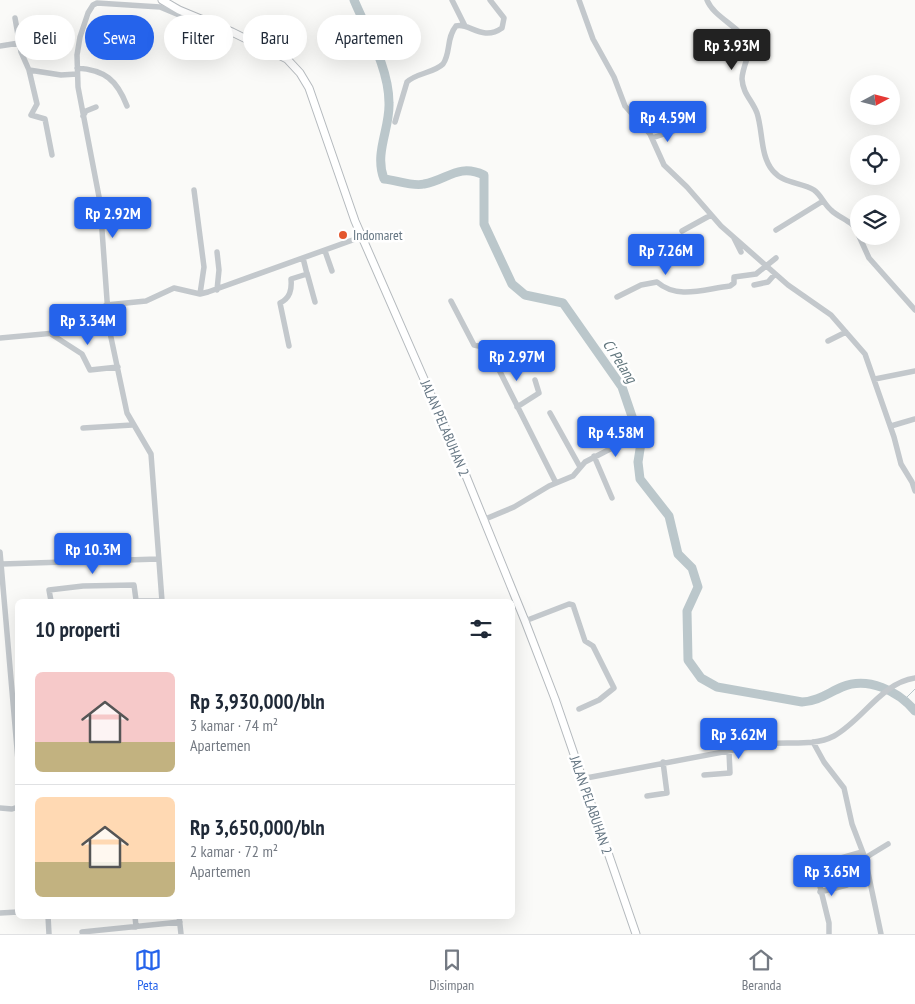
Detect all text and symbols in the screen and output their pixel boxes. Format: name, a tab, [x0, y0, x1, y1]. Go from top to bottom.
chip: Beli	[15, 15, 75, 60]
chip: Sewa	[85, 15, 154, 60]
chip: Filter	[164, 15, 233, 60]
chip: Baru	[243, 15, 307, 60]
chip: Apartemen	[317, 15, 421, 60]
pin: Rp 3.93M	[680, 28, 784, 71]
text: Rp 3.93M	[704, 35, 760, 55]
north arrow	[850, 75, 900, 125]
map controls	[850, 75, 900, 245]
pin: Rp 4.59M	[616, 100, 720, 143]
text: Rp 4.59M	[640, 107, 696, 127]
button: locate	[850, 135, 900, 185]
button: layers	[850, 195, 900, 245]
pin: Rp 2.92M	[61, 196, 165, 239]
text: Rp 2.92M	[85, 203, 141, 223]
place label: Indomaret	[353, 226, 403, 244]
marker: Indomaret	[337, 229, 349, 241]
pin: Rp 7.26M	[614, 234, 718, 276]
text: Rp 7.26M	[639, 240, 693, 260]
pin: Rp 3.34M	[36, 304, 140, 346]
text: Rp 3.34M	[60, 310, 116, 330]
water label: Ci Pelang	[599, 336, 642, 388]
pin: Rp 2.97M	[465, 340, 569, 382]
text: Rp 2.97M	[489, 346, 545, 366]
street label: JALAN PELABUHAN 2	[416, 376, 473, 479]
pin: Rp 4.58M	[564, 416, 668, 458]
text: Rp 4.58M	[588, 422, 644, 442]
pin: Rp 10.3M	[41, 532, 145, 575]
text: Rp 10.3M	[65, 539, 121, 559]
icon: filters	[467, 615, 495, 643]
text: 10 properti	[35, 616, 120, 643]
text: Rp 3,930,000/bln	[190, 688, 325, 715]
icon: home	[75, 692, 135, 752]
text: 3 kamar · 74 m²	[190, 715, 278, 735]
pin: Rp 3.62M	[687, 718, 791, 760]
text: Rp 3.62M	[711, 724, 767, 744]
text: Apartemen	[190, 735, 251, 755]
street label: JALAN PELABUHAN 2	[565, 753, 616, 856]
text: Rp 3,650,000/bln	[190, 814, 325, 841]
icon: home	[75, 817, 135, 877]
text: 2 kamar · 72 m²	[190, 841, 278, 861]
pin: Rp 3.65M	[780, 854, 884, 897]
text: Apartemen	[190, 861, 251, 881]
text: Rp 3.65M	[804, 861, 860, 881]
tab: Peta	[134, 946, 162, 994]
tab: Disimpan	[429, 946, 474, 994]
tab: Beranda	[742, 946, 781, 994]

